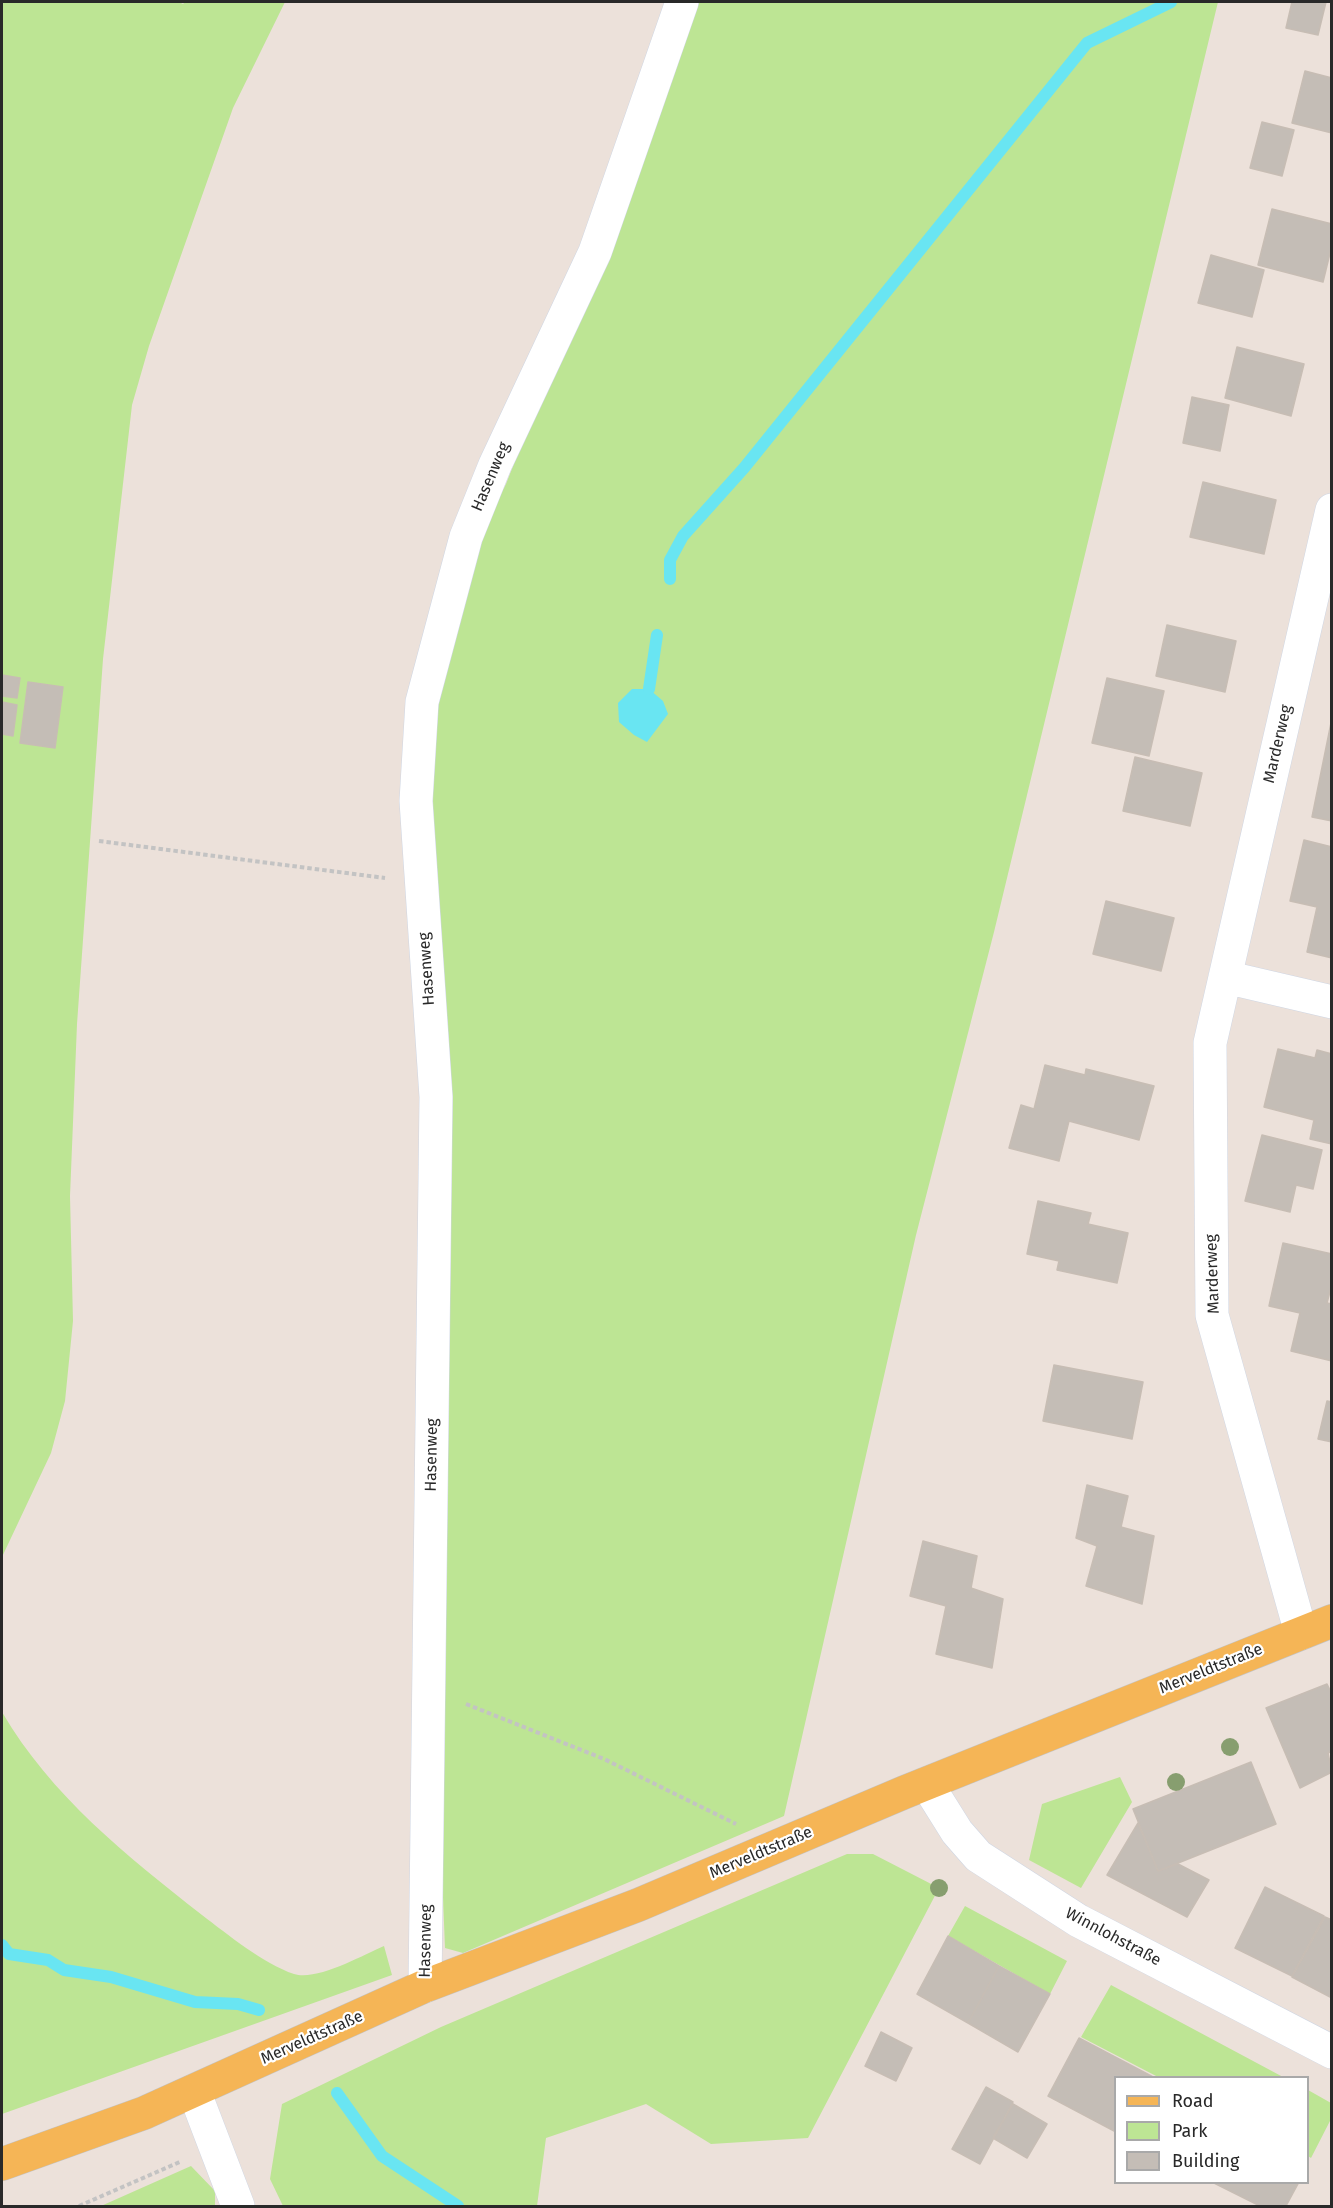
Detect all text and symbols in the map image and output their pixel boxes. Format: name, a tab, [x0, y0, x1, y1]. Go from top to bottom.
street label: Hasenweg	[468, 439, 514, 515]
street label: Marderweg	[1260, 703, 1296, 785]
street label: Hasenweg	[415, 932, 439, 1006]
street label: Marderweg	[1202, 1234, 1224, 1314]
street label: Hasenweg	[422, 1418, 442, 1492]
street label: Merveldtstraße	[1157, 1640, 1265, 1698]
street label: Merveldtstraße	[707, 1823, 815, 1883]
street label: Hasenweg	[416, 1904, 436, 1978]
street label: Winnlohstraße	[1062, 1904, 1164, 1970]
street label: Merveldtstraße	[258, 2007, 366, 2069]
legend	[1114, 2076, 1309, 2184]
text: Road	[1172, 2090, 1214, 2112]
text: Park	[1172, 2120, 1207, 2142]
text: Building	[1172, 2150, 1239, 2172]

